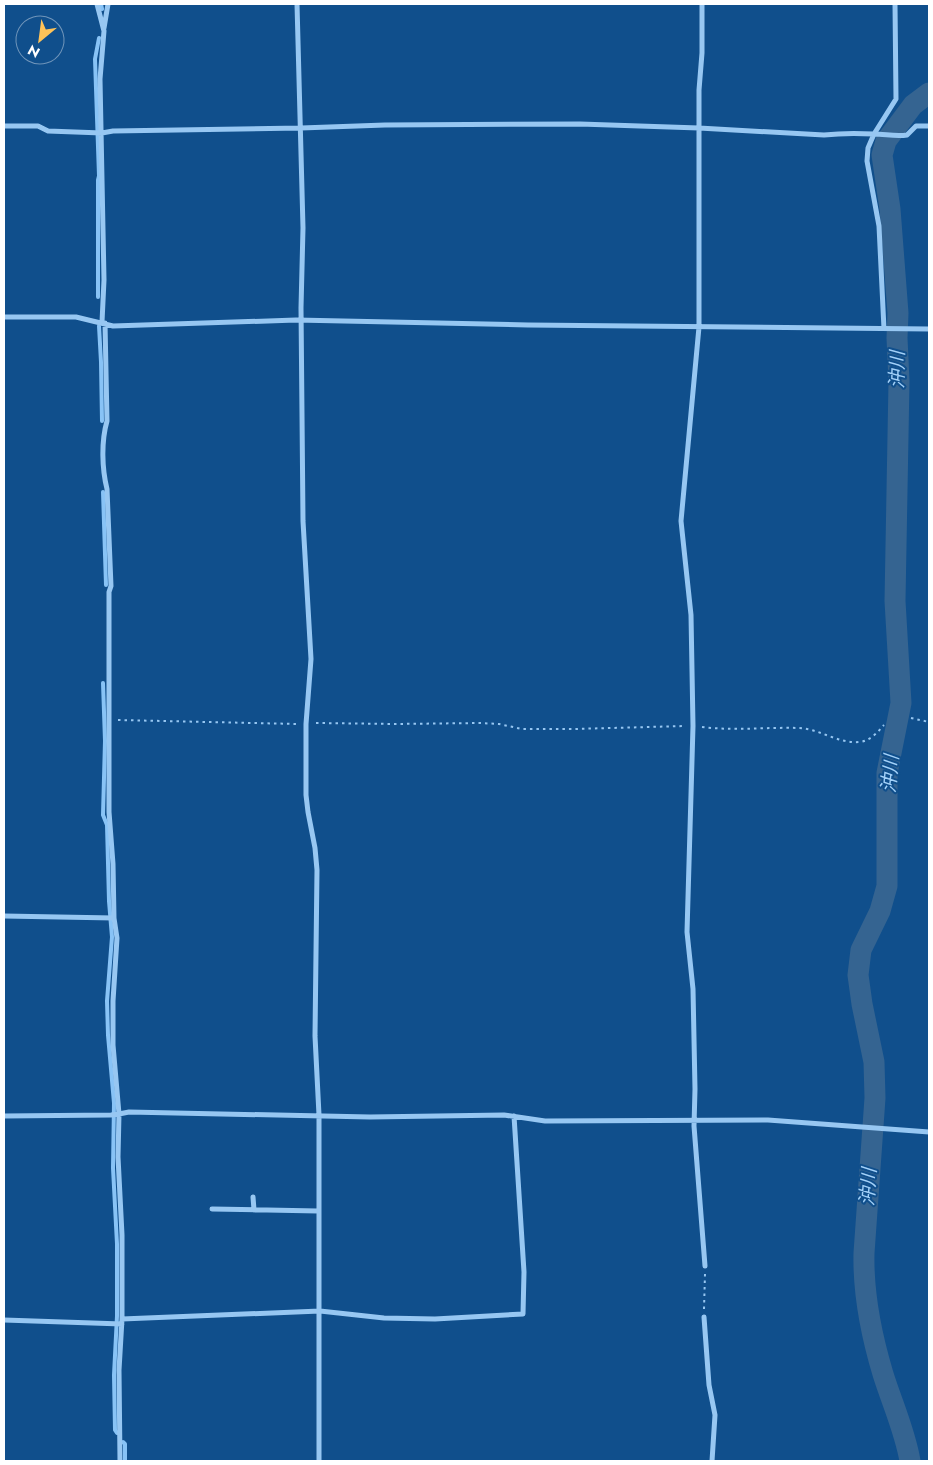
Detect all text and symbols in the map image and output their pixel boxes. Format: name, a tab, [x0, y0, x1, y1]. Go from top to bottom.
north arrow	[15, 15, 65, 65]
text: N	[24, 40, 43, 63]
water label: 沖川	[883, 349, 911, 389]
water label: 沖川	[875, 752, 905, 794]
water label: 沖川	[853, 1165, 883, 1207]

